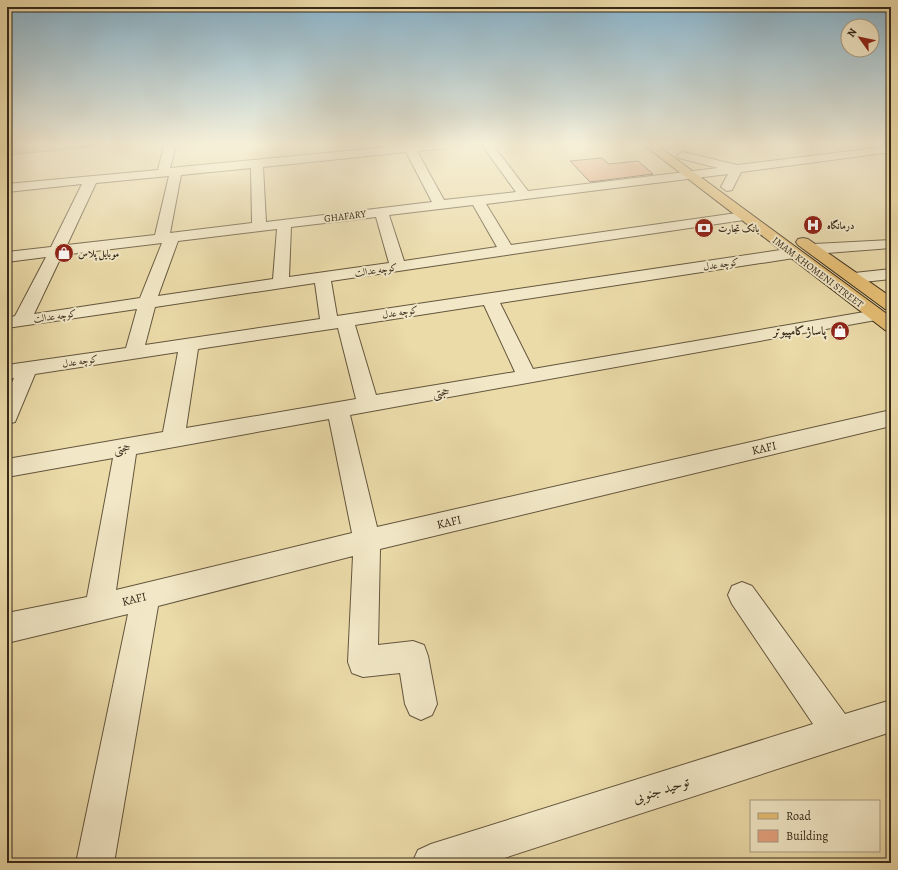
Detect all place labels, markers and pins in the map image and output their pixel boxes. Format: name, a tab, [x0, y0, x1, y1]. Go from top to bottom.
hospital icon: درمانگاه	[802, 214, 824, 236]
bank icon: بانک تجارت	[693, 217, 715, 239]
place label: درمانگاه	[827, 219, 854, 232]
place label: بانک تجارت	[718, 222, 759, 235]
shop icon: موبایل پلاس	[53, 242, 75, 264]
place label: موبایل پلاس	[78, 247, 119, 261]
shop icon: پاساژ کامپیوتر	[829, 320, 851, 342]
place label: پاساژ کامپیوتر	[771, 323, 827, 340]

